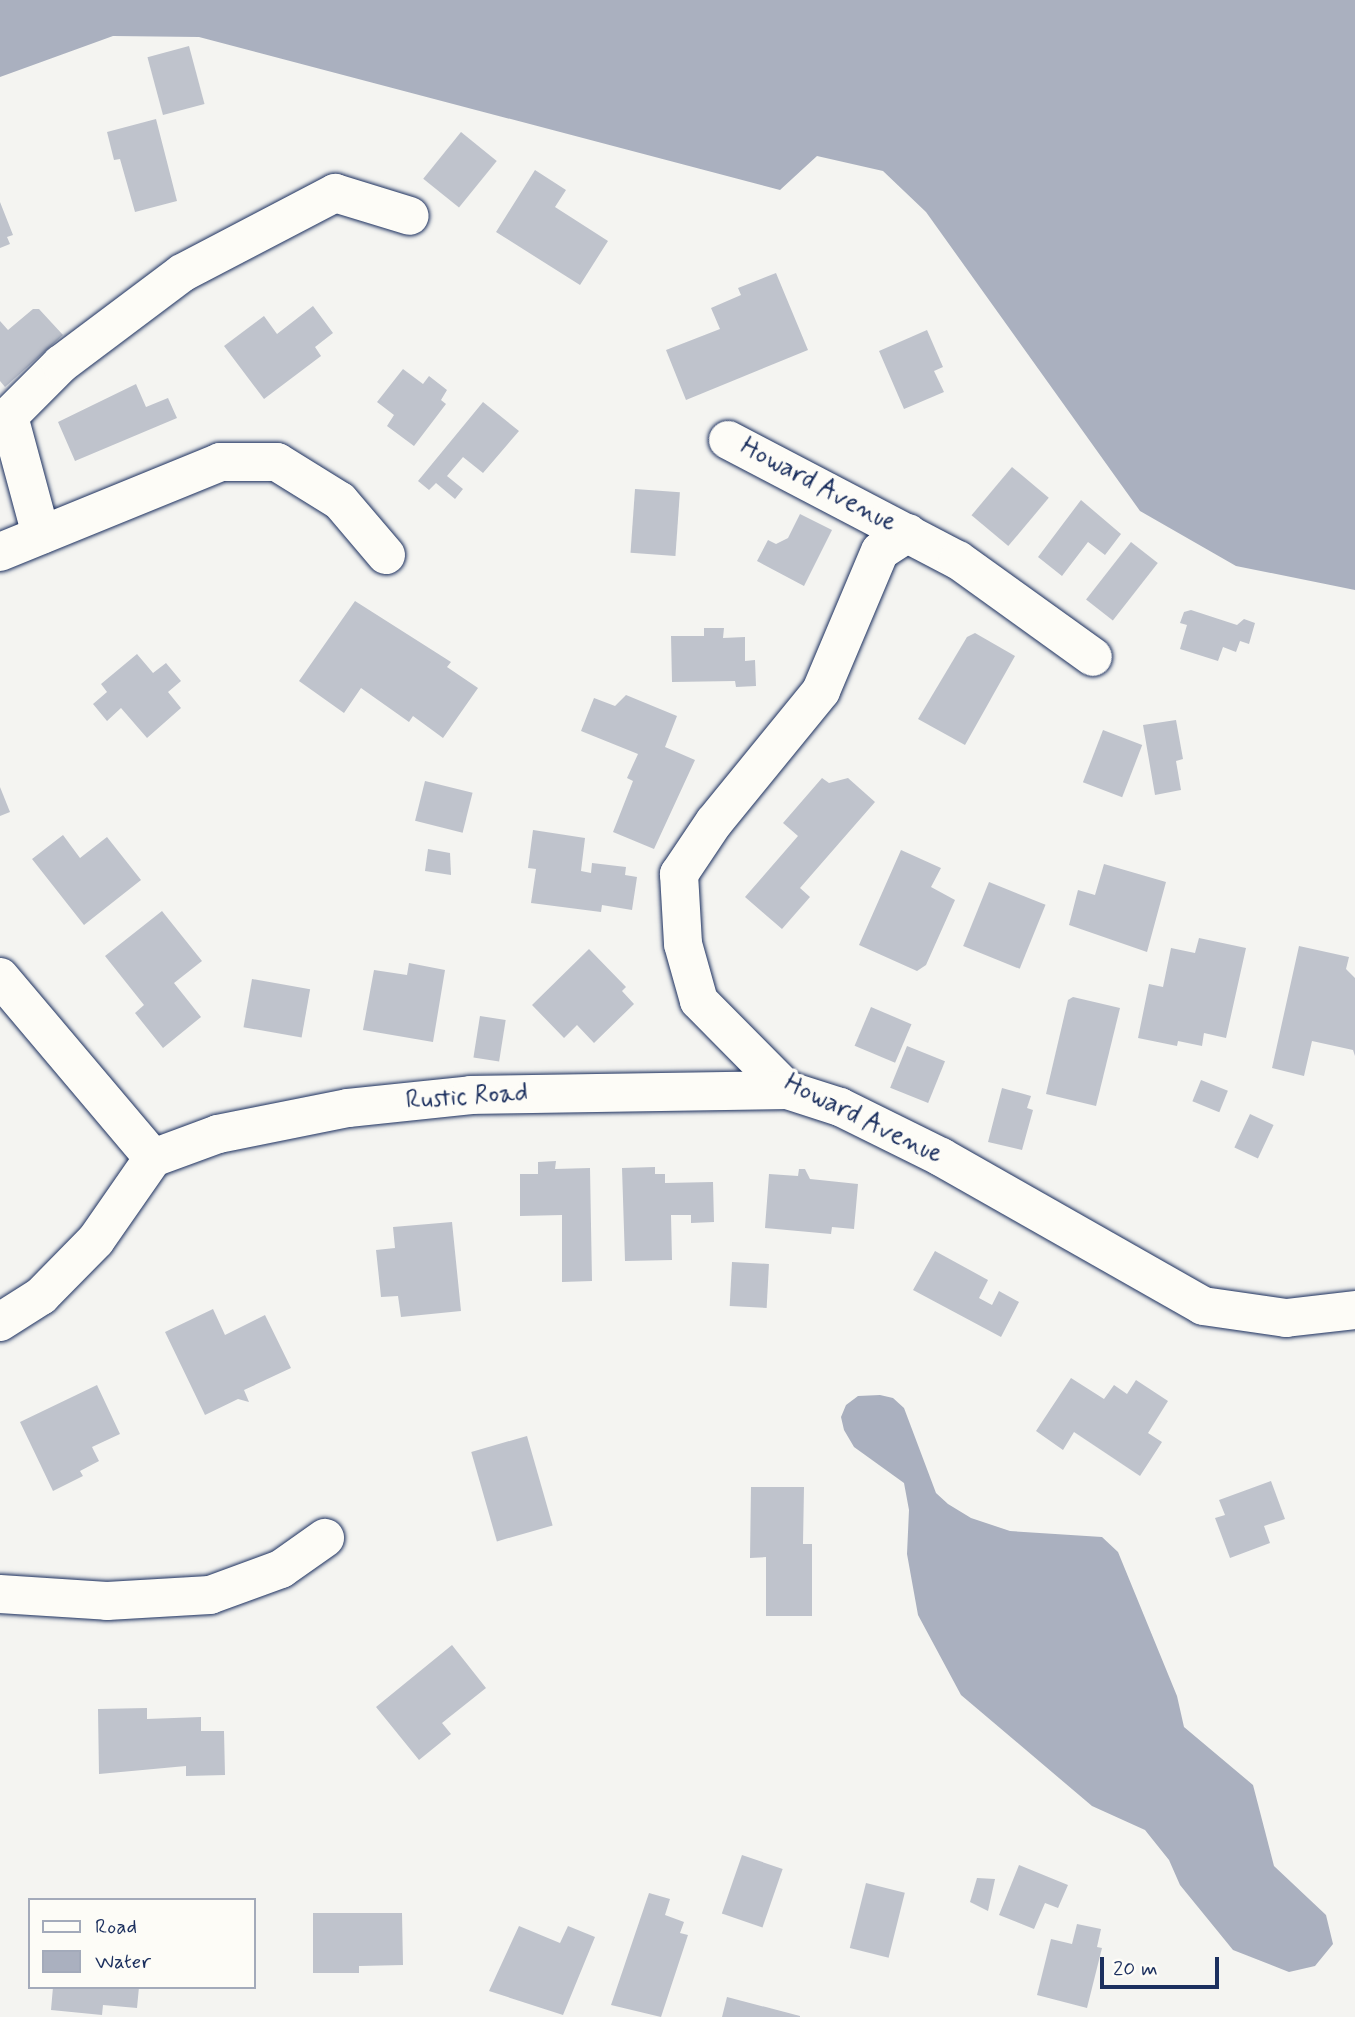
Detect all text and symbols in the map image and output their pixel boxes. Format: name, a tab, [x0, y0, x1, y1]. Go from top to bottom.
street label: Howard Avenue	[736, 432, 900, 540]
street label: Howard Avenue	[780, 1069, 946, 1171]
street label: Rustic Road	[406, 1078, 528, 1118]
legend	[28, 1898, 256, 1989]
text: Road	[95, 1913, 137, 1941]
scale bar	[1103, 1944, 1222, 1988]
text: Water	[95, 1948, 151, 1976]
text: 20 m	[1113, 1955, 1158, 1983]

